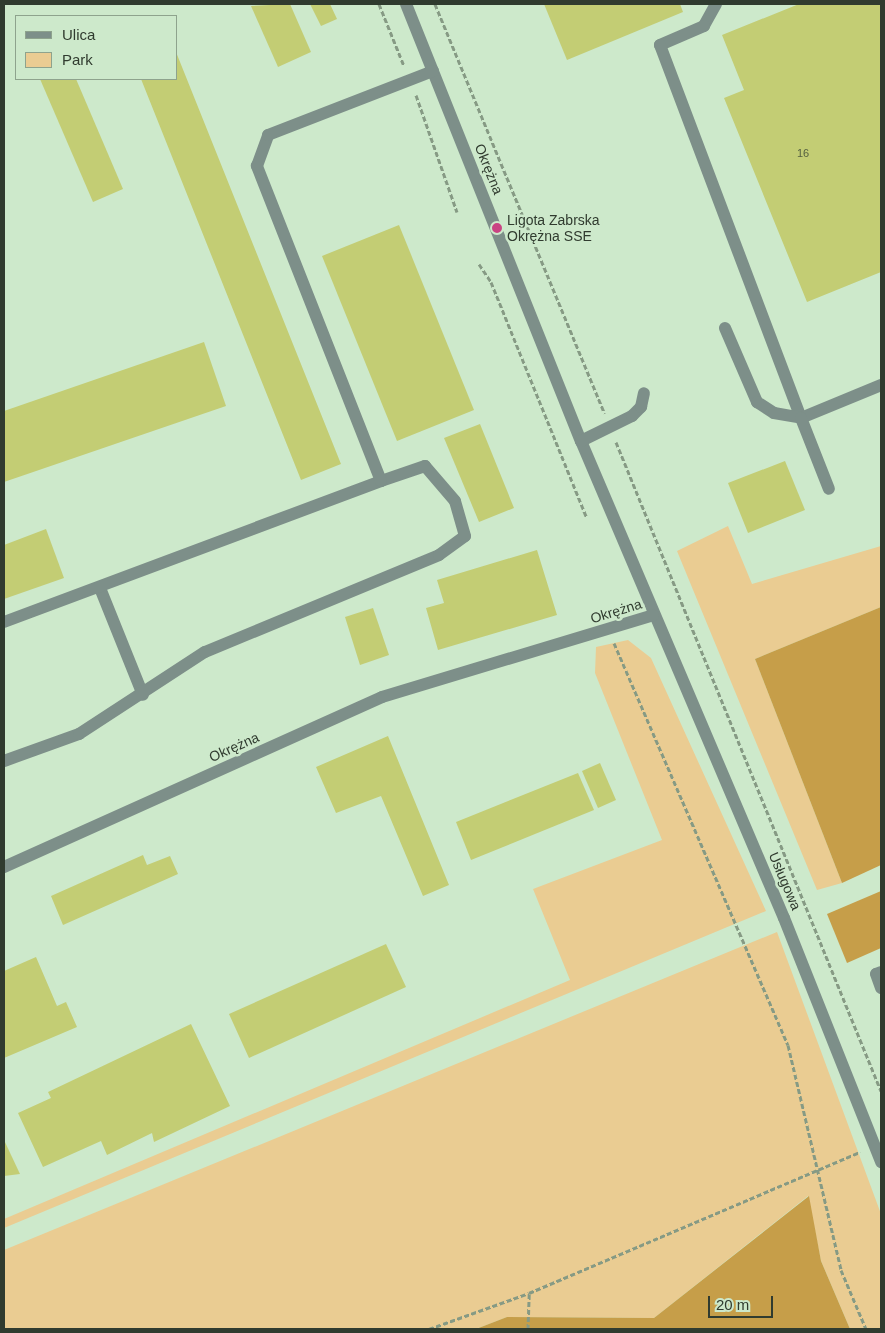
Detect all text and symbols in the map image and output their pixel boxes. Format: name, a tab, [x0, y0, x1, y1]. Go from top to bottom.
legend	[15, 15, 178, 80]
text: Ulica	[62, 26, 95, 43]
text: Park	[62, 51, 93, 68]
street label: Okrężna	[471, 141, 507, 197]
house number: 16	[797, 146, 809, 160]
place label: Ligota Zabrska Okrężna SSE	[507, 212, 600, 244]
marker: Ligota Zabrska Okrężna SSE	[491, 222, 503, 234]
street label: Okrężna	[588, 595, 644, 627]
street label: Okrężna	[206, 729, 262, 765]
street label: Usługowa	[765, 849, 805, 913]
scale bar	[710, 1286, 775, 1318]
text: 20 m	[716, 1296, 749, 1313]

